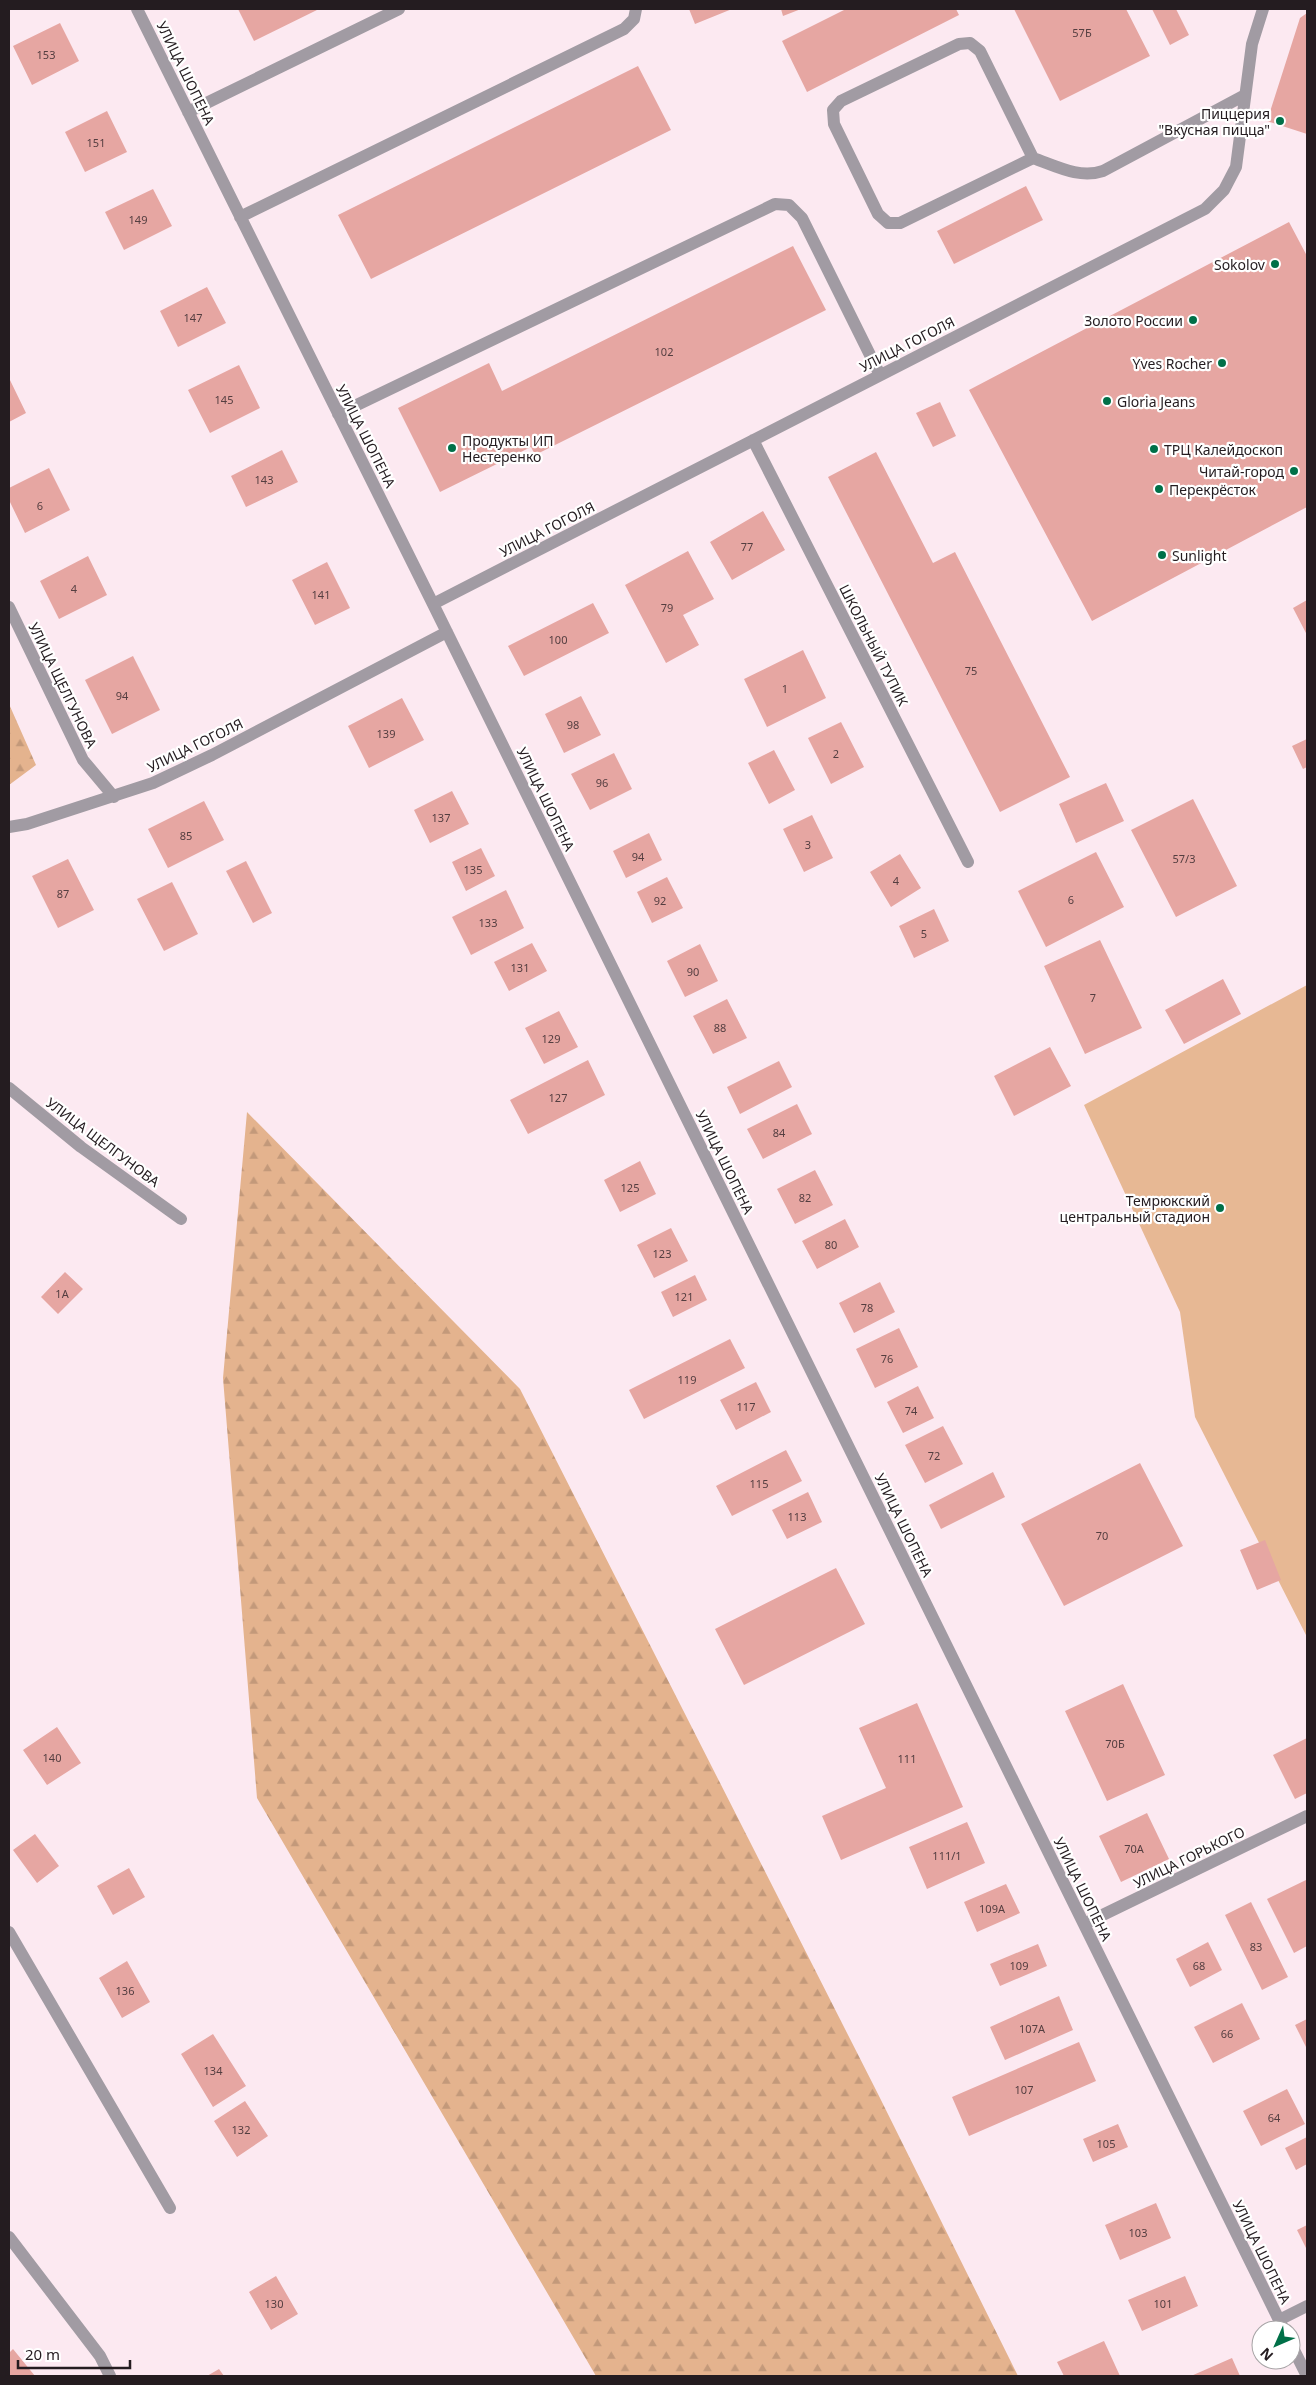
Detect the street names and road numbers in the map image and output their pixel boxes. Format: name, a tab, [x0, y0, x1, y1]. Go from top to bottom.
street label: УЛИЦА ШОПЕНА	[153, 18, 219, 128]
street label: УЛИЦА ГОГОЛЯ	[856, 312, 958, 376]
street label: УЛИЦА ШОПЕНА	[332, 381, 400, 491]
street label: УЛИЦА ГОГОЛЯ	[496, 497, 598, 561]
street label: ШКОЛЬНЫЙ ТУПИК	[835, 581, 913, 709]
street label: УЛИЦА ЩЕЛГУНОВА	[24, 619, 102, 751]
street label: УЛИЦА ГОГОЛЯ	[144, 714, 246, 776]
street label: УЛИЦА ШОПЕНА	[513, 744, 579, 854]
street label: УЛИЦА ЩЕЛГУНОВА	[42, 1093, 164, 1191]
street label: УЛИЦА ШОПЕНА	[692, 1107, 758, 1217]
street label: УЛИЦА ШОПЕНА	[871, 1470, 937, 1580]
street label: УЛИЦА ГОРЬКОГО	[1130, 1822, 1248, 1892]
street label: УЛИЦА ШОПЕНА	[1050, 1834, 1116, 1944]
street label: УЛИЦА ШОПЕНА	[1229, 2197, 1295, 2307]

